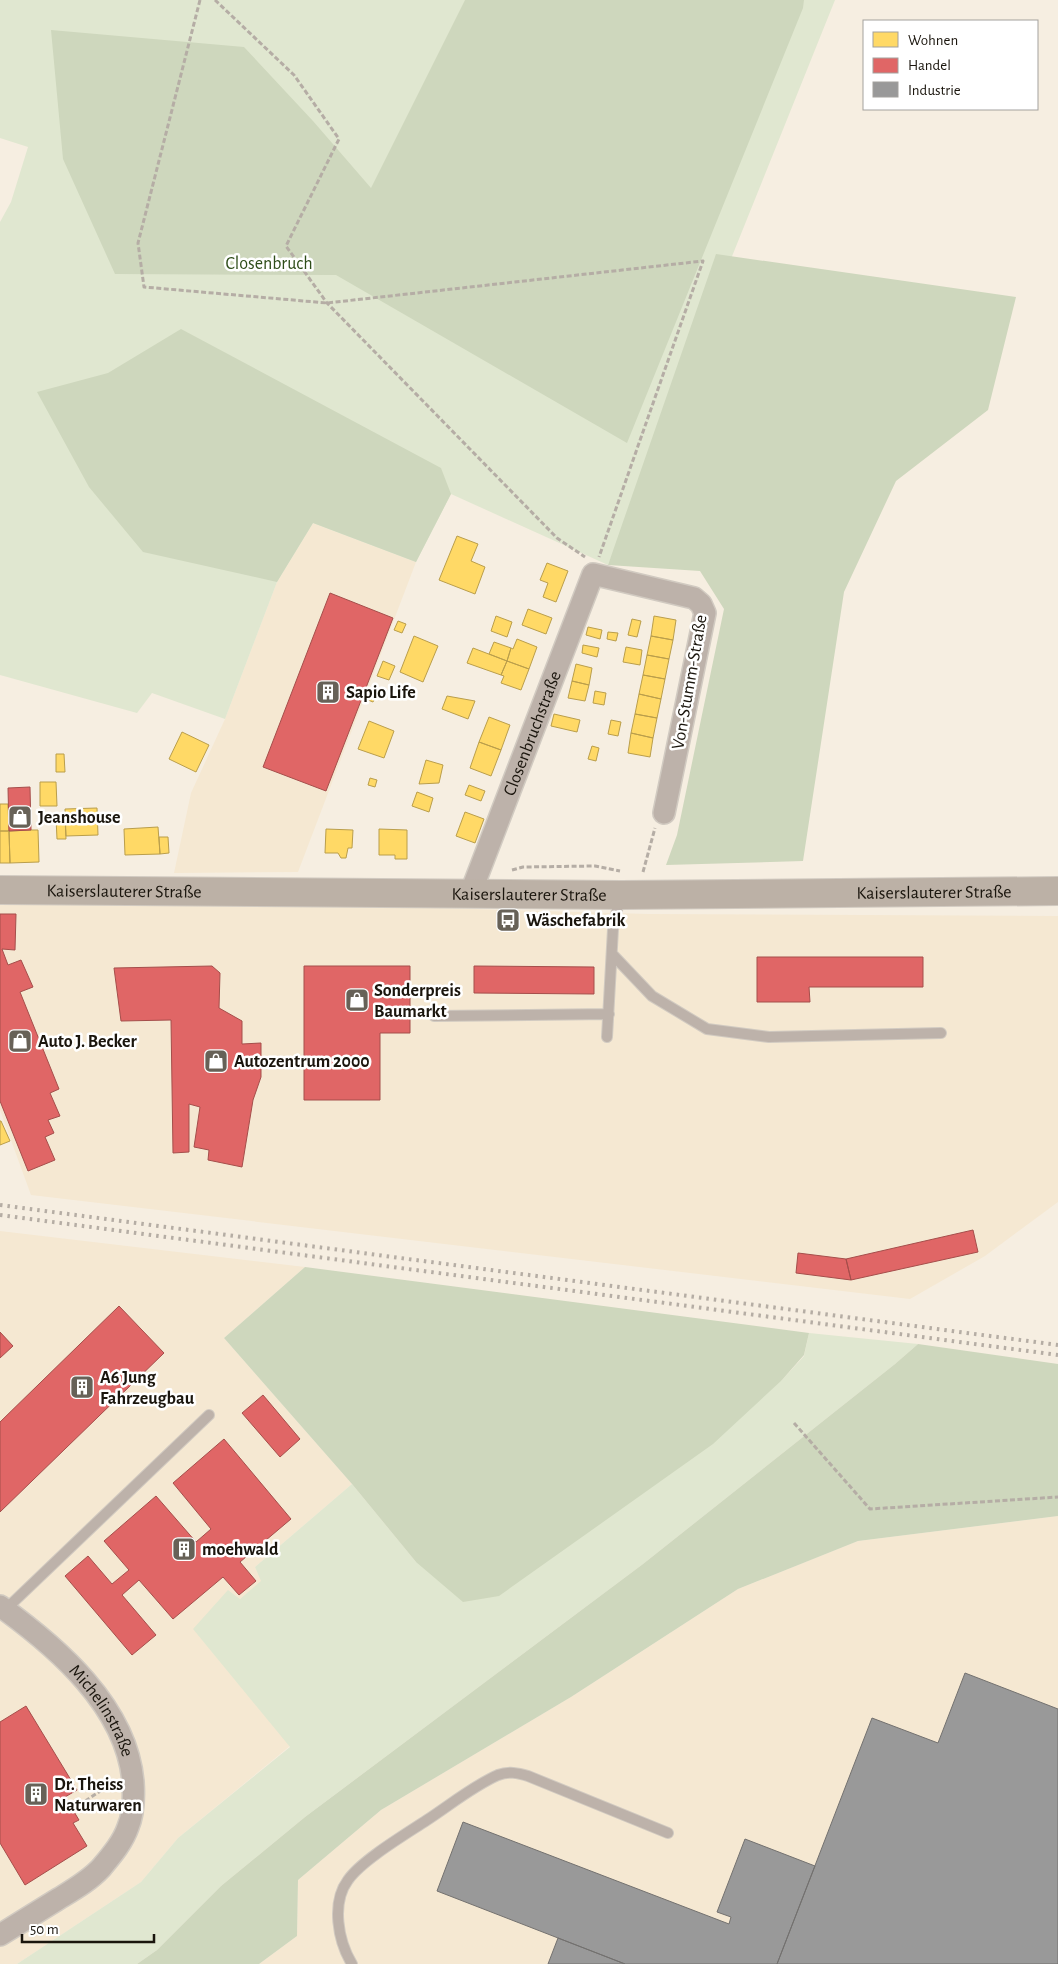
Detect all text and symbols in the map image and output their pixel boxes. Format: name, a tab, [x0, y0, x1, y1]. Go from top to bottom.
legend	[863, 20, 1038, 110]
text: Wohnen	[908, 33, 958, 48]
text: Handel	[908, 58, 951, 73]
text: Industrie	[908, 83, 961, 98]
park label: Closenbruch	[225, 255, 313, 273]
street label: Von-Stumm-Straße	[669, 613, 711, 751]
street label: Closenbruchstraße	[501, 669, 565, 798]
building icon: Sapio Life	[315, 679, 341, 705]
place label: Sapio Life	[346, 684, 416, 702]
shop icon: Jeanshouse	[7, 804, 33, 830]
place label: Jeanshouse	[38, 809, 120, 827]
street label: Kaiserslauterer Straße	[46, 882, 202, 902]
street label: Kaiserslauterer Straße	[856, 883, 1012, 903]
street label: Kaiserslauterer Straße	[451, 886, 607, 905]
bus stop icon: Wäschefabrik	[495, 907, 521, 933]
place label: Wäschefabrik	[526, 912, 625, 930]
place label: Sonderpreis Baumarkt	[374, 982, 461, 1021]
shop icon: Sonderpreis Baumarkt	[344, 987, 370, 1013]
shop icon: Auto J. Becker	[7, 1028, 33, 1054]
place label: Auto J. Becker	[38, 1033, 138, 1051]
shop icon: Autozentrum 2000	[203, 1048, 229, 1074]
place label: Autozentrum 2000	[234, 1053, 370, 1071]
place label: A6 Jung Fahrzeugbau	[100, 1369, 195, 1408]
building icon: A6 Jung Fahrzeugbau	[69, 1374, 95, 1400]
building icon: moehwald	[171, 1536, 197, 1562]
place label: moehwald	[202, 1541, 279, 1559]
street label: Michelinstraße	[65, 1662, 136, 1759]
place label: Dr. Theiss Naturwaren	[54, 1776, 142, 1815]
building icon: Dr. Theiss Naturwaren	[23, 1781, 49, 1807]
scale bar	[22, 1912, 155, 1944]
text: 50 m	[30, 1922, 59, 1937]

